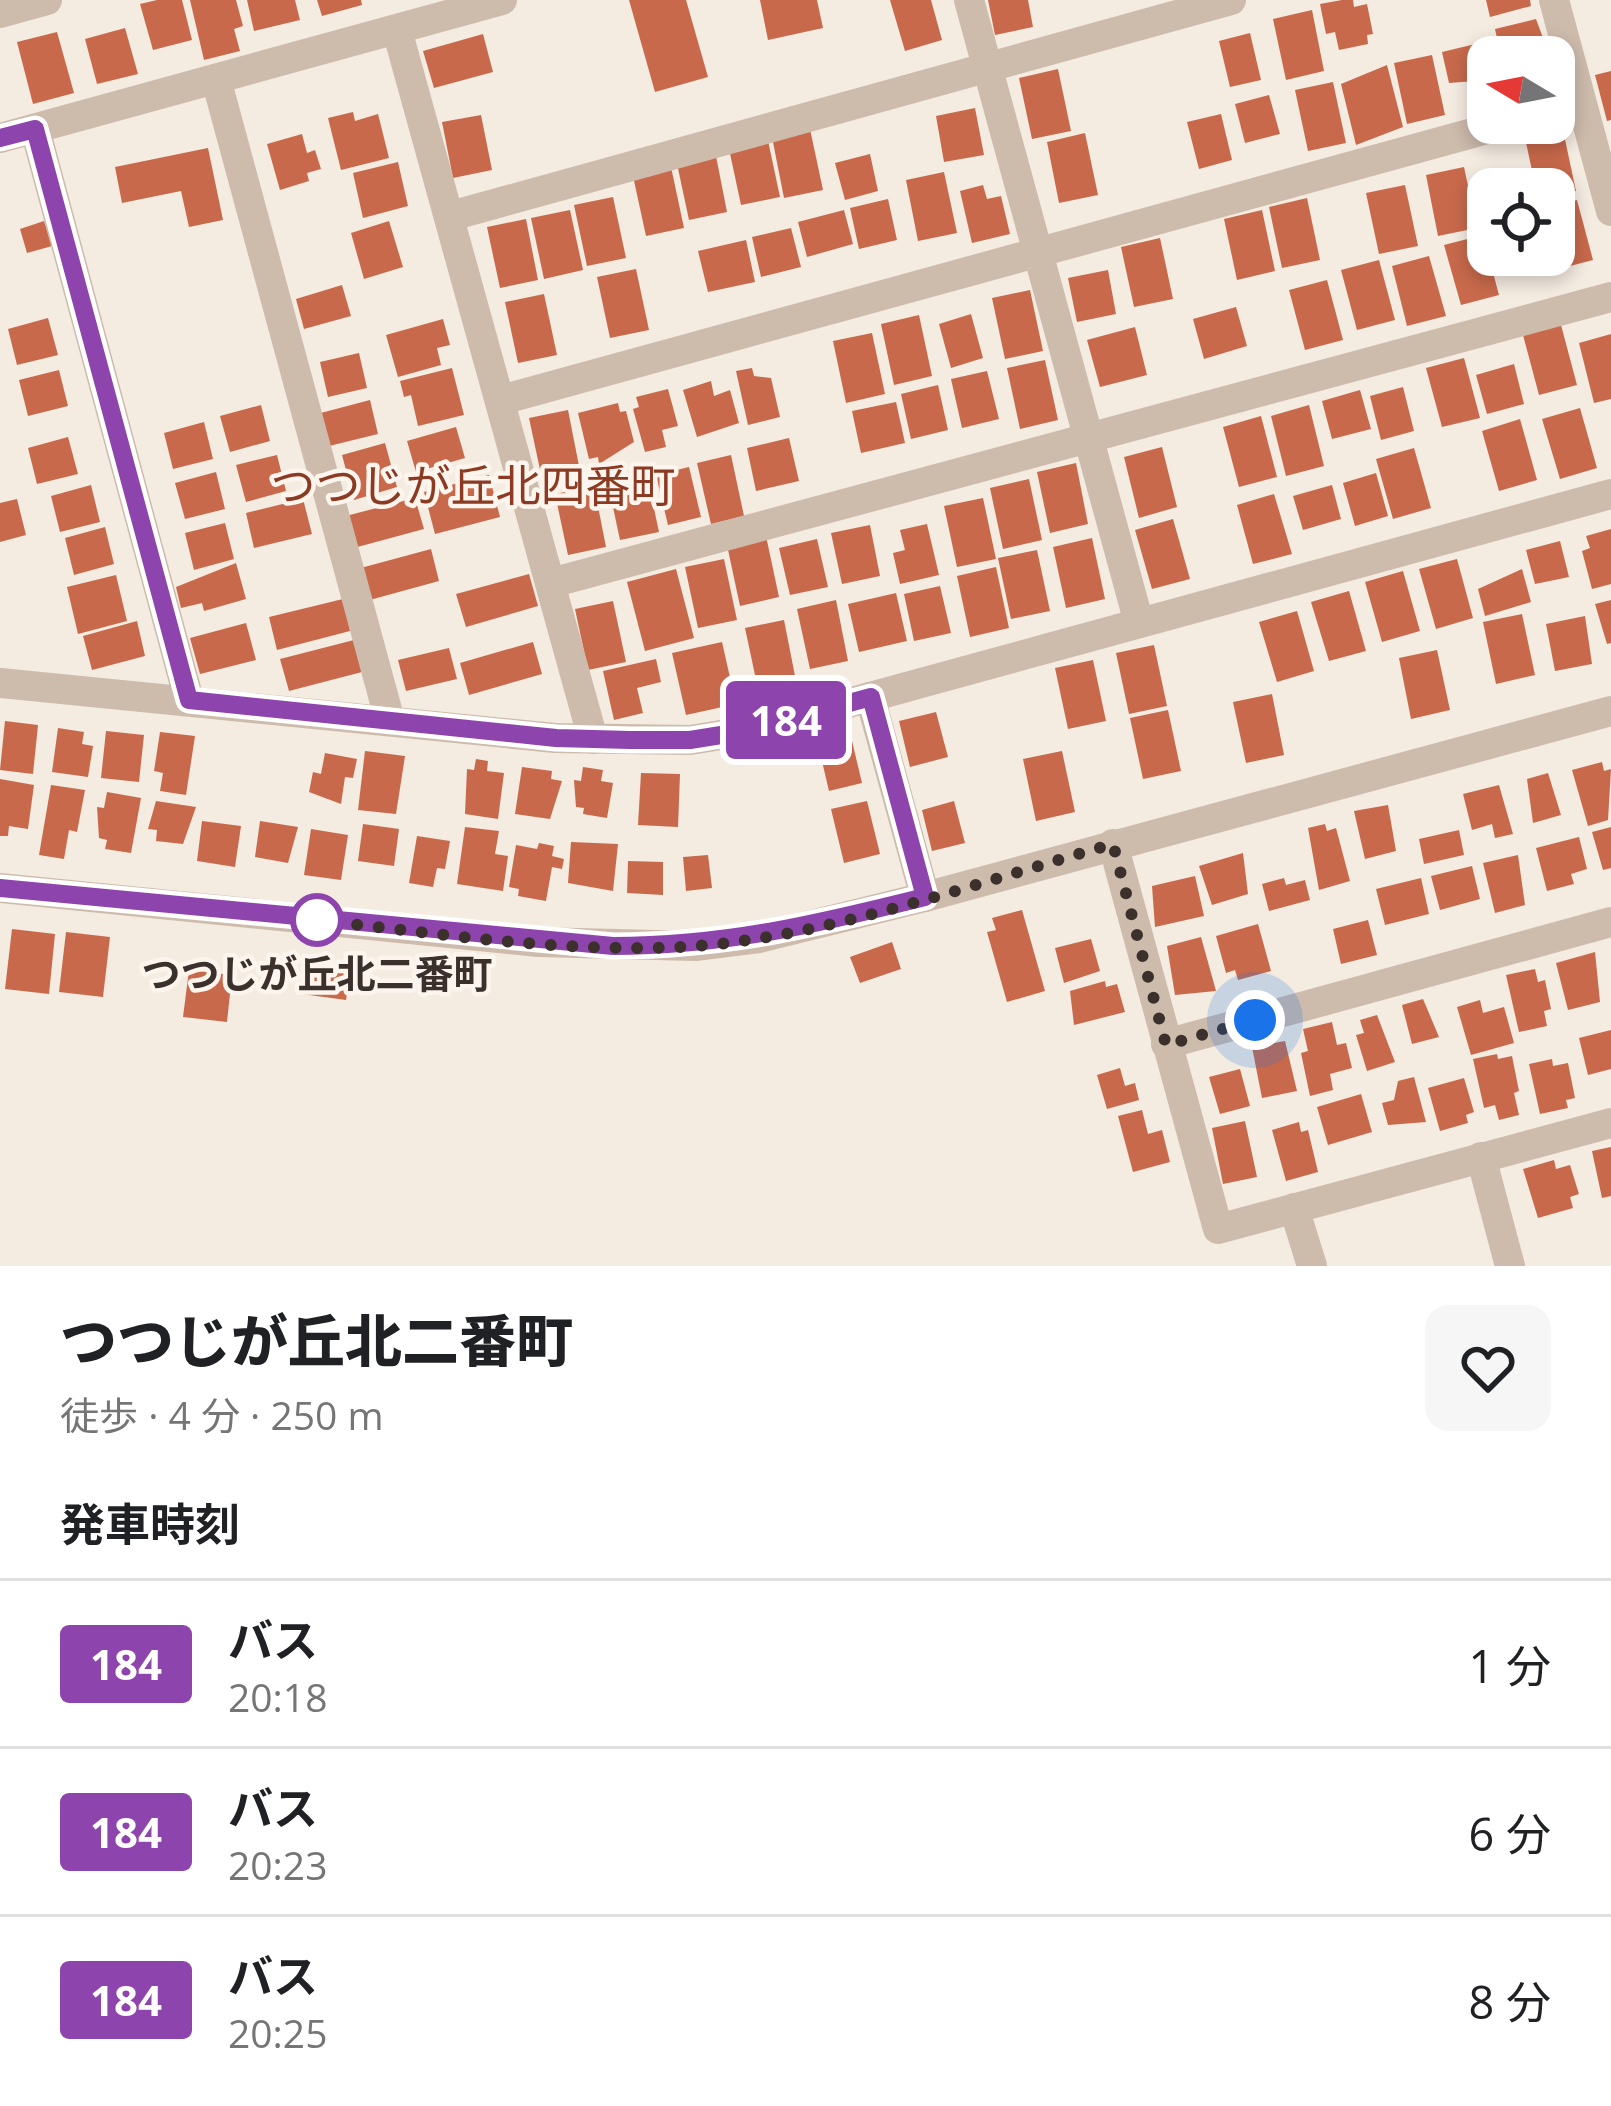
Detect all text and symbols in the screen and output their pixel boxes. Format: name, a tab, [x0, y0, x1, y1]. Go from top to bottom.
north arrow	[1467, 36, 1575, 144]
map controls	[1467, 36, 1575, 276]
button: locate	[1467, 168, 1575, 276]
district label: つつじが丘北四番町	[270, 454, 676, 515]
line badge: 184	[717, 681, 855, 759]
text: 184	[750, 691, 822, 748]
marker: つつじが丘北二番町	[292, 895, 342, 945]
place label: つつじが丘北二番町	[141, 946, 493, 999]
your location	[1225, 990, 1285, 1050]
text: つつじが丘北二番町	[60, 1301, 573, 1379]
button: heart	[1425, 1305, 1551, 1431]
text: 徒歩 · 4 分 · 250 m	[60, 1388, 384, 1441]
text: 発車時刻	[60, 1493, 240, 1554]
text: バス	[228, 1609, 318, 1670]
text: 184	[90, 1635, 162, 1692]
text: 1 分	[1469, 1635, 1551, 1696]
text: 20:18	[228, 1670, 327, 1723]
text: バス	[228, 1777, 318, 1838]
text: 184	[90, 1803, 162, 1860]
text: 6 分	[1469, 1803, 1551, 1864]
text: 20:23	[228, 1838, 327, 1891]
text: バス	[228, 1945, 318, 2006]
text: 184	[90, 1971, 162, 2028]
text: 8 分	[1469, 1971, 1551, 2032]
text: 20:25	[228, 2006, 327, 2059]

